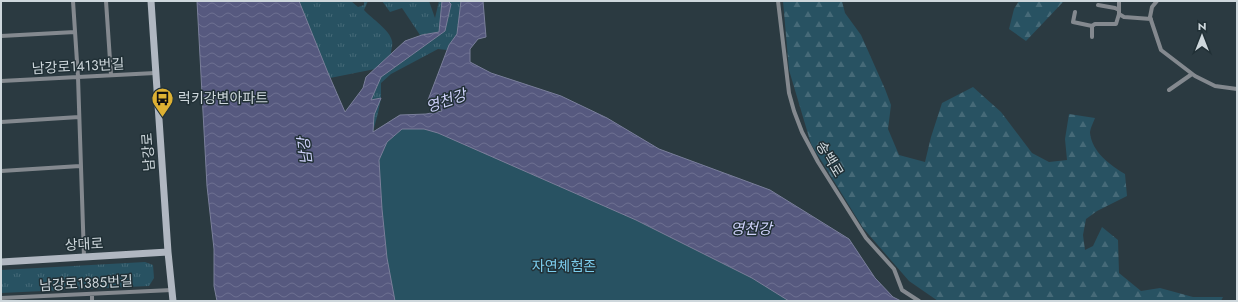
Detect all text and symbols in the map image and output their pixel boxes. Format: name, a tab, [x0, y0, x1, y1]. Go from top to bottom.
north arrow	[1182, 16, 1222, 56]
text: N	[1198, 18, 1206, 34]
street label: 남강로1413번길	[31, 54, 125, 78]
water label: 영천강	[423, 83, 471, 118]
bus stop icon: 럭키강변아파트	[150, 85, 176, 118]
place label: 럭키강변아파트	[178, 88, 268, 108]
street label: 남강로	[137, 132, 159, 172]
water label: 남강	[292, 134, 318, 166]
street label: 송백로	[811, 137, 849, 181]
water label: 영천강	[730, 218, 774, 240]
street label: 상대로	[64, 233, 104, 255]
park label: 자연체험존	[532, 256, 596, 276]
street label: 남강로1385번길	[39, 271, 133, 295]

